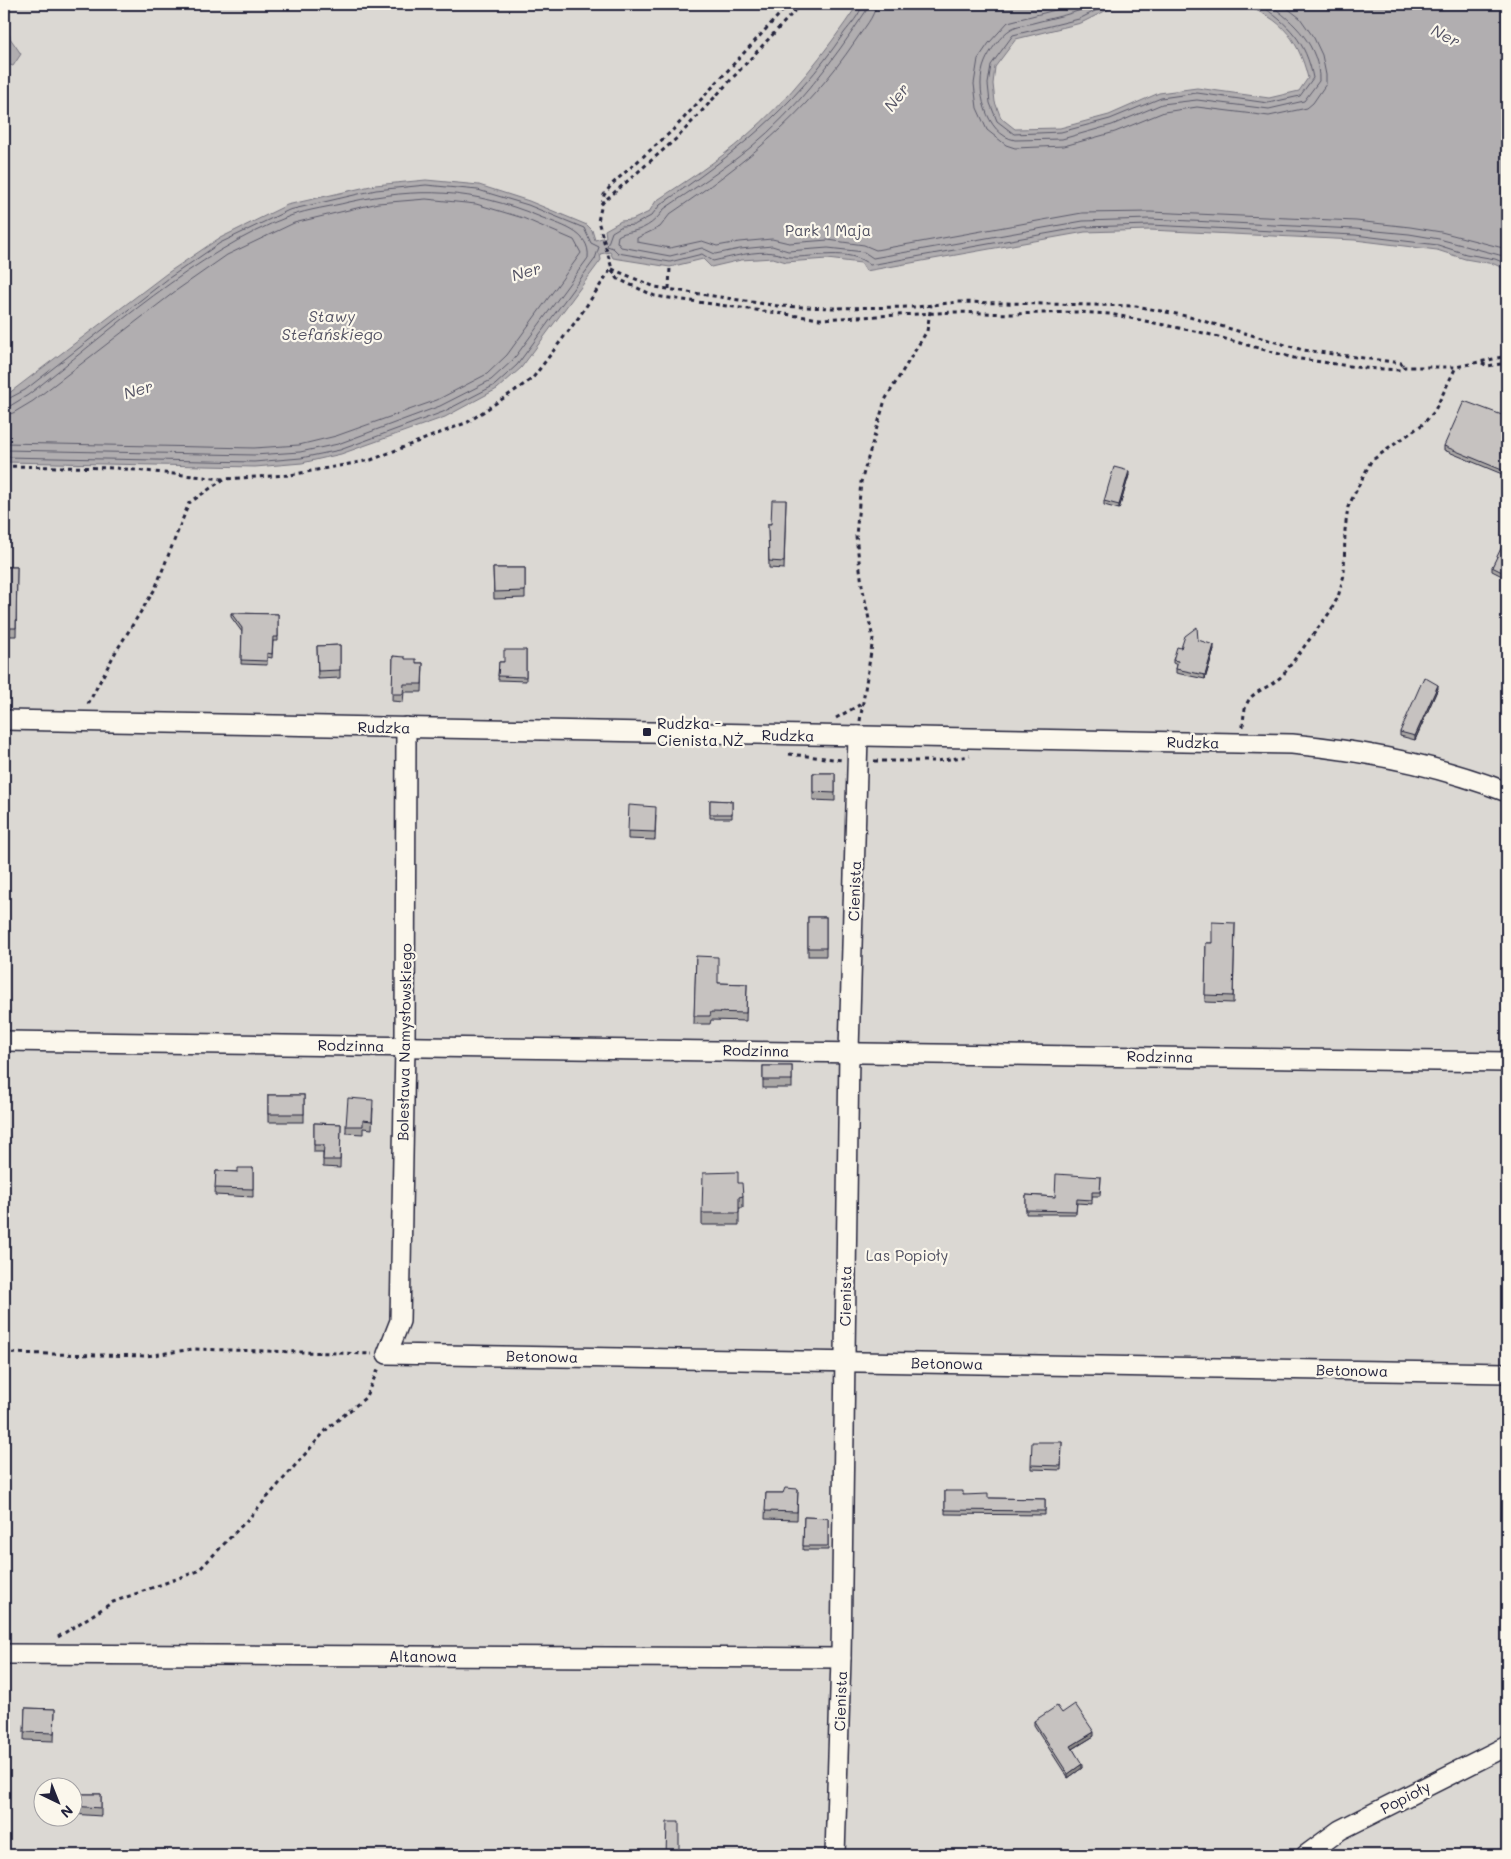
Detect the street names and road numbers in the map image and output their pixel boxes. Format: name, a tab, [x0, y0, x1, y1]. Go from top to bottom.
street label: Rudzka	[357, 717, 411, 737]
street label: Rudzka	[761, 725, 815, 745]
street label: Rudzka	[1166, 732, 1220, 752]
street label: Cienista	[843, 860, 865, 922]
street label: Bolesława Namysłowskiego	[392, 943, 416, 1141]
street label: Rodzinna	[317, 1034, 385, 1056]
street label: Rodzinna	[722, 1039, 790, 1061]
street label: Rodzinna	[1126, 1045, 1194, 1067]
street label: Cienista	[834, 1265, 856, 1327]
street label: Betonowa	[506, 1345, 578, 1367]
street label: Betonowa	[911, 1352, 983, 1374]
street label: Betonowa	[1316, 1359, 1388, 1381]
street label: Altanowa	[389, 1646, 457, 1666]
street label: Cienista	[829, 1670, 851, 1732]
street label: Popioły	[1377, 1776, 1433, 1818]

